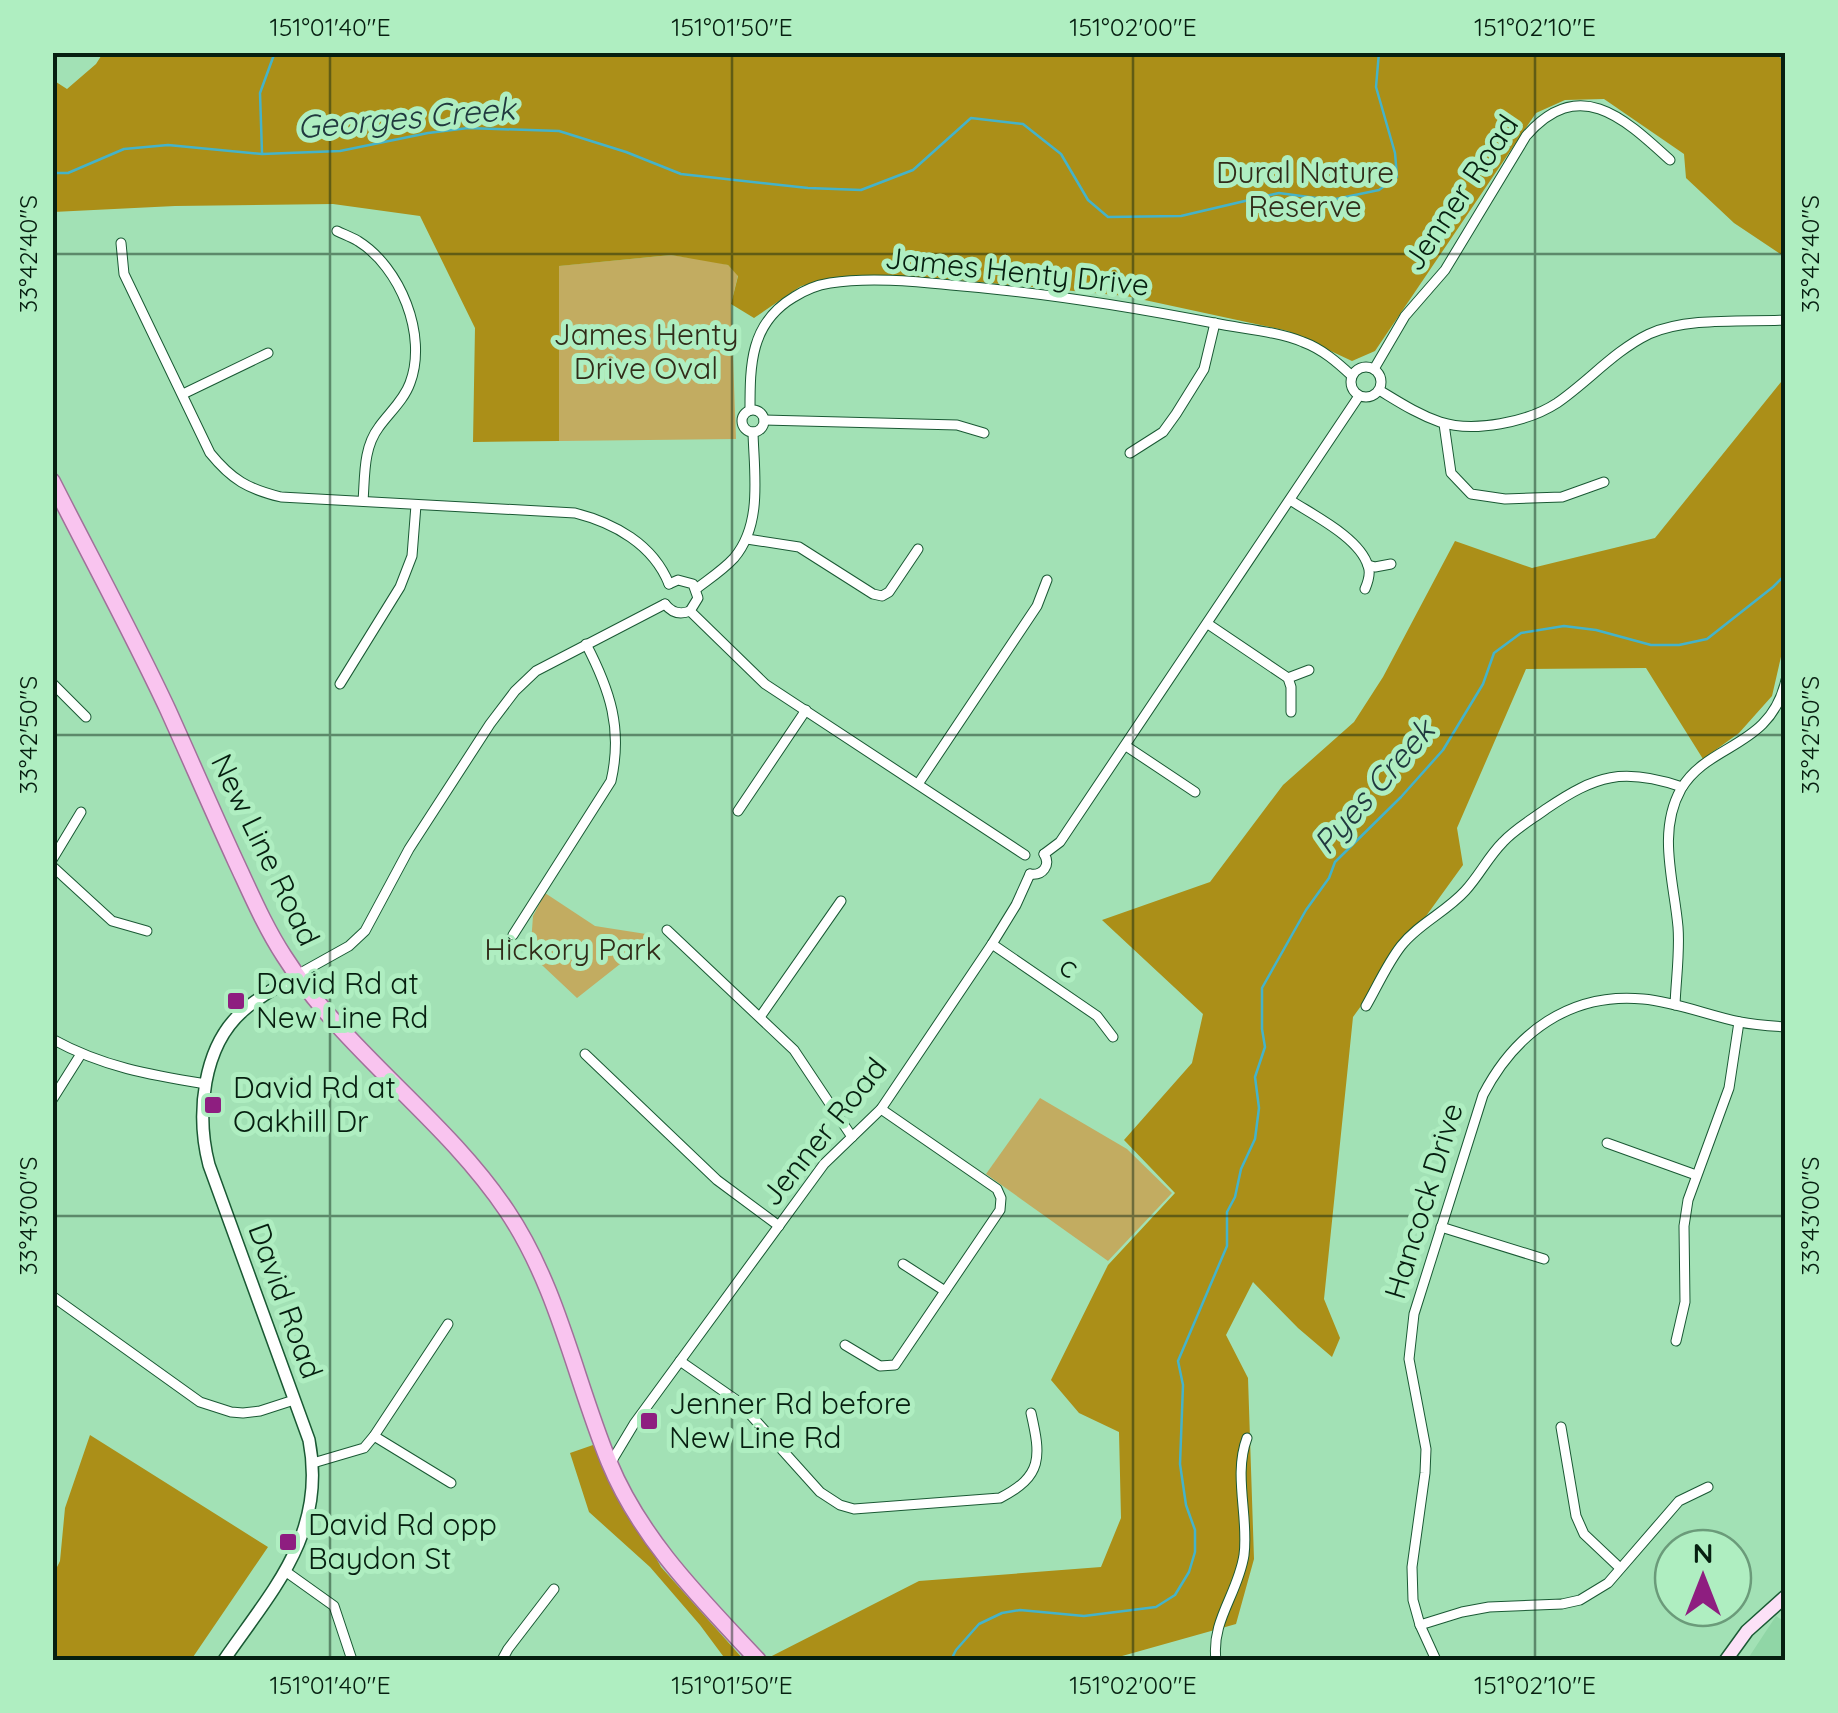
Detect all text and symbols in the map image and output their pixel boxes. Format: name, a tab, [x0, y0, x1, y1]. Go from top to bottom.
text: 151°01'40"E	[269, 11, 391, 42]
text: 151°01'50"E	[671, 11, 793, 42]
text: 151°02'00"E	[1069, 11, 1197, 42]
text: 151°02'10"E	[1474, 11, 1596, 42]
water label: Georges Creek	[295, 87, 519, 146]
street label: Jenner Road	[1394, 107, 1526, 278]
park label: Dural Nature Reserve	[1216, 153, 1394, 225]
text: 33°42'40"S	[12, 195, 43, 313]
text: 33°42'40"S	[1794, 195, 1825, 313]
street label: James Henty Drive	[883, 238, 1151, 304]
park label: James Henty Drive Oval	[553, 315, 739, 387]
text: 33°42'50"S	[12, 676, 43, 794]
text: 33°42'50"S	[1794, 676, 1825, 794]
water label: Pyes Creek	[1304, 709, 1444, 862]
street label: New Line Road	[203, 747, 329, 952]
park label: Hickory Park	[484, 930, 662, 968]
street label: c	[1052, 946, 1087, 986]
place label: David Rd at New Line Rd	[256, 964, 429, 1036]
marker: David Rd at New Line Rd	[225, 990, 247, 1012]
street label: Jenner Road	[752, 1050, 895, 1213]
place label: David Rd at Oakhill Dr	[233, 1068, 396, 1140]
marker: David Rd at Oakhill Dr	[202, 1094, 224, 1116]
street label: Hancock Drive	[1375, 1098, 1471, 1303]
text: 33°43'00"S	[12, 1157, 43, 1275]
text: 33°43'00"S	[1794, 1157, 1825, 1275]
street label: David Road	[240, 1218, 332, 1383]
place label: Jenner Rd before New Line Rd	[669, 1384, 912, 1456]
marker: Jenner Rd before New Line Rd	[638, 1410, 660, 1432]
place label: David Rd opp Baydon St	[308, 1505, 497, 1577]
north arrow	[1653, 1528, 1753, 1628]
marker: David Rd opp Baydon St	[277, 1531, 299, 1553]
text: N	[1693, 1535, 1713, 1570]
text: 151°01'40"E	[269, 1669, 391, 1700]
text: 151°01'50"E	[671, 1669, 793, 1700]
text: 151°02'00"E	[1069, 1669, 1197, 1700]
text: 151°02'10"E	[1474, 1669, 1596, 1700]

